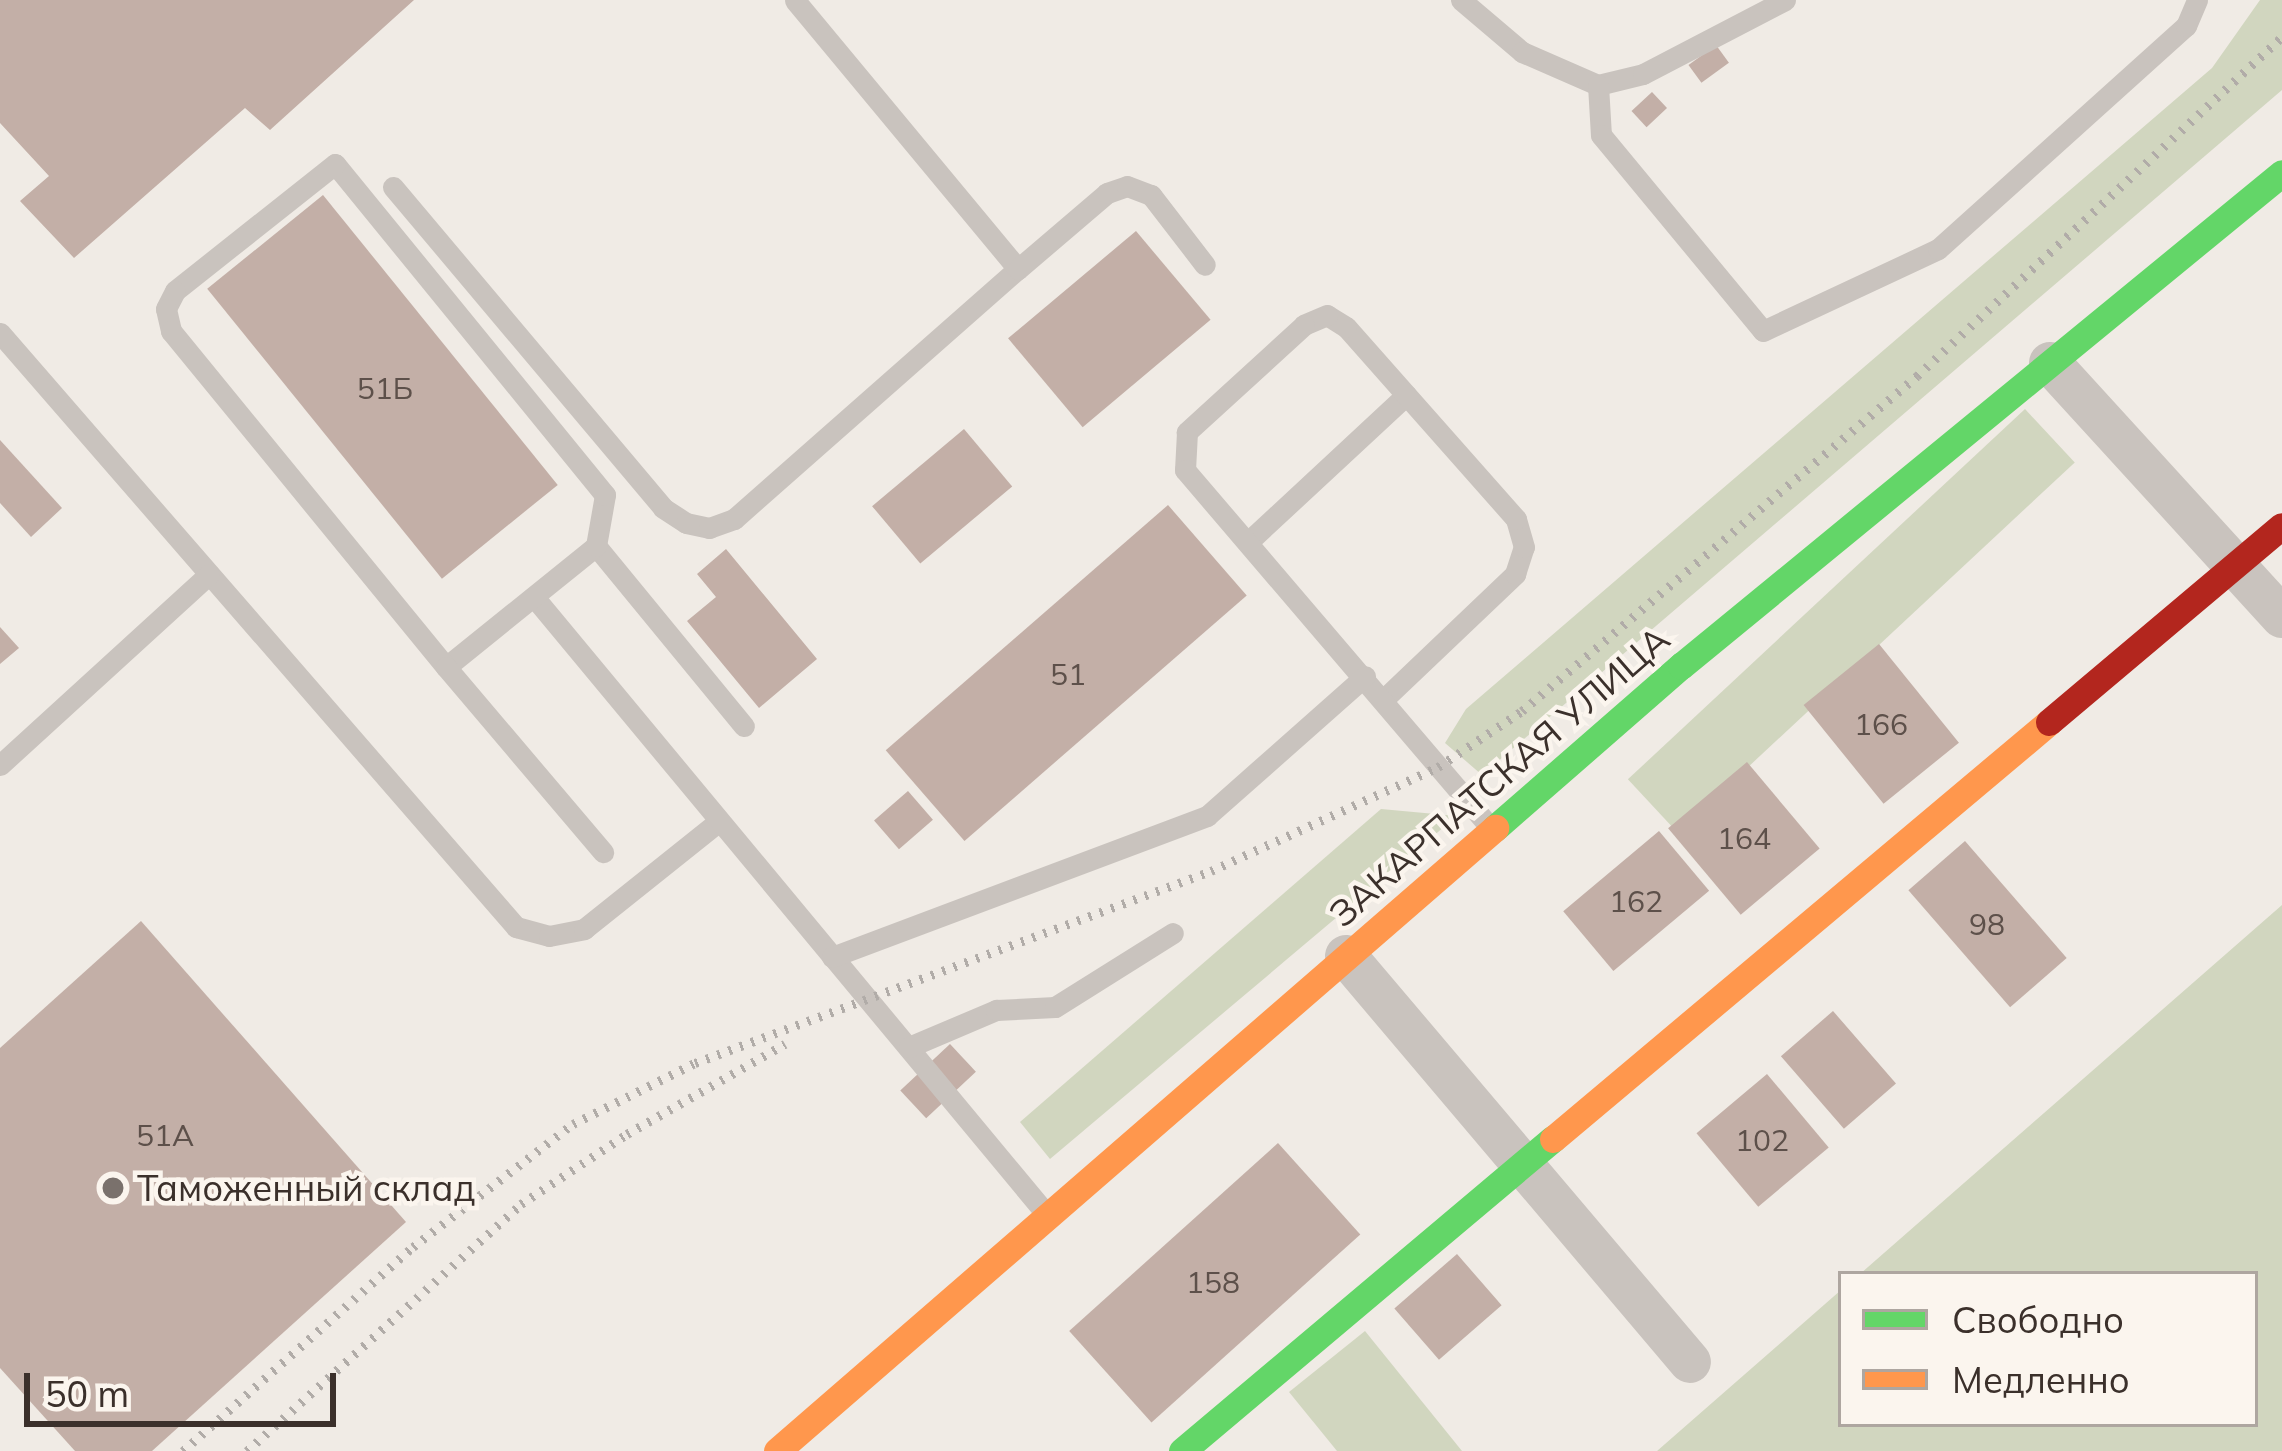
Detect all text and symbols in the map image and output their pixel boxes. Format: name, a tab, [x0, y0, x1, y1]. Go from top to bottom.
house number: 51Б	[357, 370, 413, 406]
street label: ЗАКАРПАТСКАЯ УЛИЦА	[1320, 617, 1678, 935]
house number: 51	[1050, 656, 1086, 692]
house number: 166	[1854, 706, 1908, 742]
house number: 164	[1717, 820, 1771, 856]
house number: 162	[1609, 883, 1663, 919]
house number: 98	[1969, 906, 2005, 942]
house number: 51А	[136, 1117, 194, 1153]
house number: 102	[1735, 1122, 1789, 1158]
place label: Таможенный склад	[137, 1166, 475, 1210]
marker: Таможенный склад	[100, 1175, 126, 1201]
house number: 158	[1186, 1264, 1240, 1300]
legend	[1838, 1271, 2258, 1427]
text: Свободно	[1952, 1297, 2124, 1342]
scale bar	[30, 1349, 342, 1423]
text: Медленно	[1952, 1357, 2130, 1402]
text: 50 m	[45, 1371, 129, 1416]

